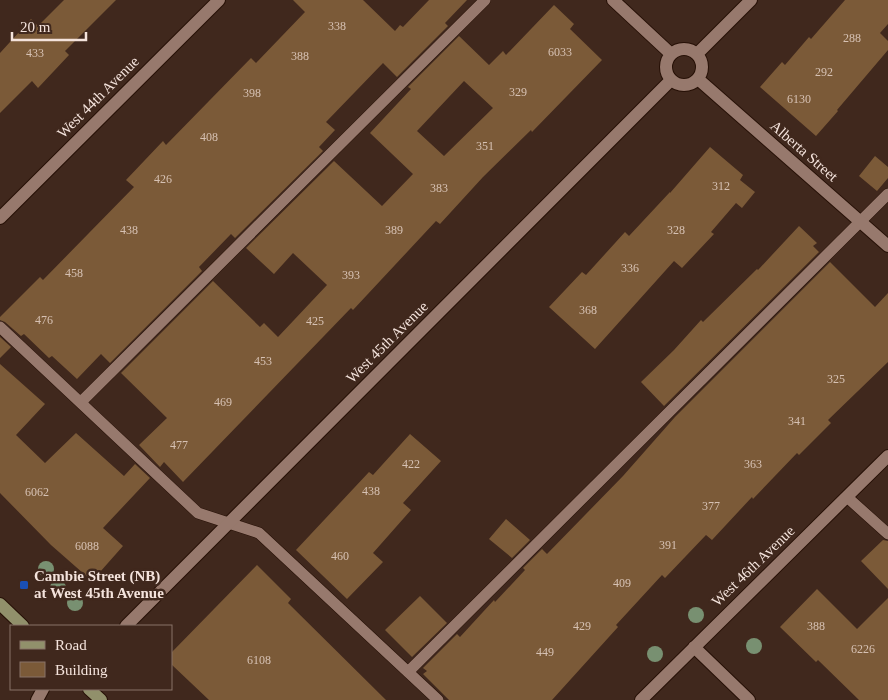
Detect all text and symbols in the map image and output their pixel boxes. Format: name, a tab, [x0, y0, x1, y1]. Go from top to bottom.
scale bar	[12, 10, 86, 42]
text: 20 m	[20, 19, 51, 35]
house number: 338	[328, 19, 346, 33]
house number: 288	[843, 31, 861, 45]
house number: 6033	[548, 45, 572, 59]
house number: 433	[26, 46, 44, 60]
house number: 388	[291, 49, 309, 63]
street label: West 44th Avenue	[54, 53, 142, 141]
house number: 292	[815, 65, 833, 79]
house number: 329	[509, 85, 527, 99]
house number: 398	[243, 86, 261, 100]
house number: 6130	[787, 92, 811, 106]
street label: Alberta Street	[767, 118, 841, 185]
house number: 408	[200, 130, 218, 144]
house number: 351	[476, 139, 494, 153]
house number: 426	[154, 172, 172, 186]
house number: 312	[712, 179, 730, 193]
house number: 383	[430, 181, 448, 195]
house number: 438	[120, 223, 138, 237]
house number: 389	[385, 223, 403, 237]
house number: 328	[667, 223, 685, 237]
house number: 336	[621, 261, 639, 275]
house number: 458	[65, 266, 83, 280]
house number: 393	[342, 268, 360, 282]
street label: West 45th Avenue	[343, 298, 431, 386]
house number: 368	[579, 303, 597, 317]
house number: 476	[35, 313, 53, 327]
house number: 425	[306, 314, 324, 328]
house number: 453	[254, 354, 272, 368]
house number: 325	[827, 372, 845, 386]
house number: 469	[214, 395, 232, 409]
house number: 341	[788, 414, 806, 428]
house number: 477	[170, 438, 188, 452]
house number: 422	[402, 457, 420, 471]
house number: 363	[744, 457, 762, 471]
house number: 438	[362, 484, 380, 498]
house number: 6062	[25, 485, 49, 499]
house number: 377	[702, 499, 720, 513]
street label: West 46th Avenue	[708, 522, 798, 609]
house number: 391	[659, 538, 677, 552]
house number: 6088	[75, 539, 99, 553]
house number: 460	[331, 549, 349, 563]
place label: Cambie Street (NB) at West 45th Avenue	[34, 568, 164, 601]
house number: 409	[613, 576, 631, 590]
marker: Cambie Street (NB) at West 45th Avenue	[18, 579, 30, 591]
house number: 429	[573, 619, 591, 633]
house number: 388	[807, 619, 825, 633]
legend	[10, 625, 172, 690]
text: Road	[55, 637, 87, 653]
house number: 6226	[851, 642, 875, 656]
house number: 449	[536, 645, 554, 659]
house number: 6108	[247, 653, 271, 667]
text: Building	[55, 662, 108, 678]

